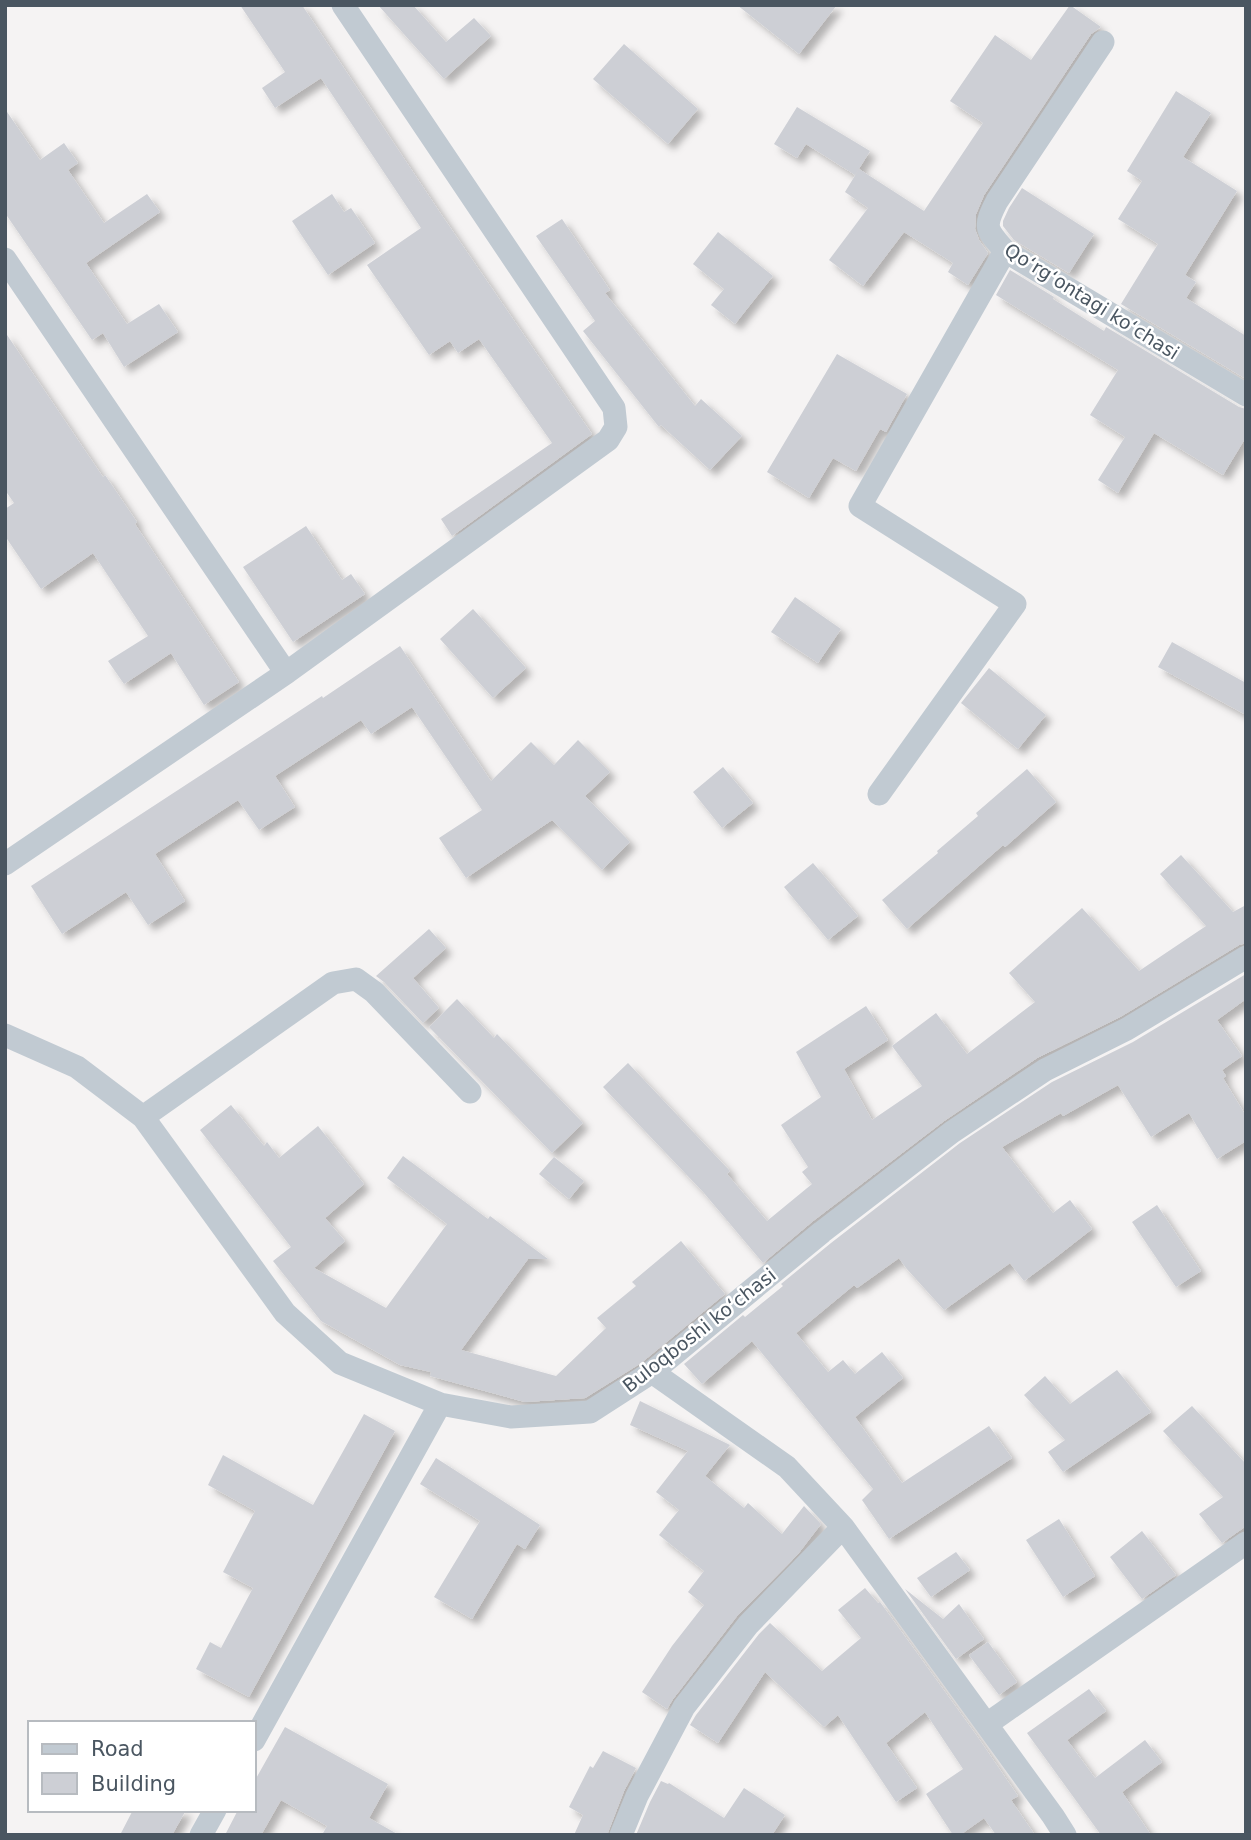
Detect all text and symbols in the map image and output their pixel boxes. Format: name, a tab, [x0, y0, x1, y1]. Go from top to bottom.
street label: Qoʻrgʻontagi koʻchasi	[1001, 238, 1183, 364]
street label: Buloqboshi koʻchasi	[618, 1263, 780, 1397]
legend	[28, 1721, 256, 1812]
text: Road	[91, 1737, 144, 1761]
text: Building	[91, 1772, 176, 1796]

